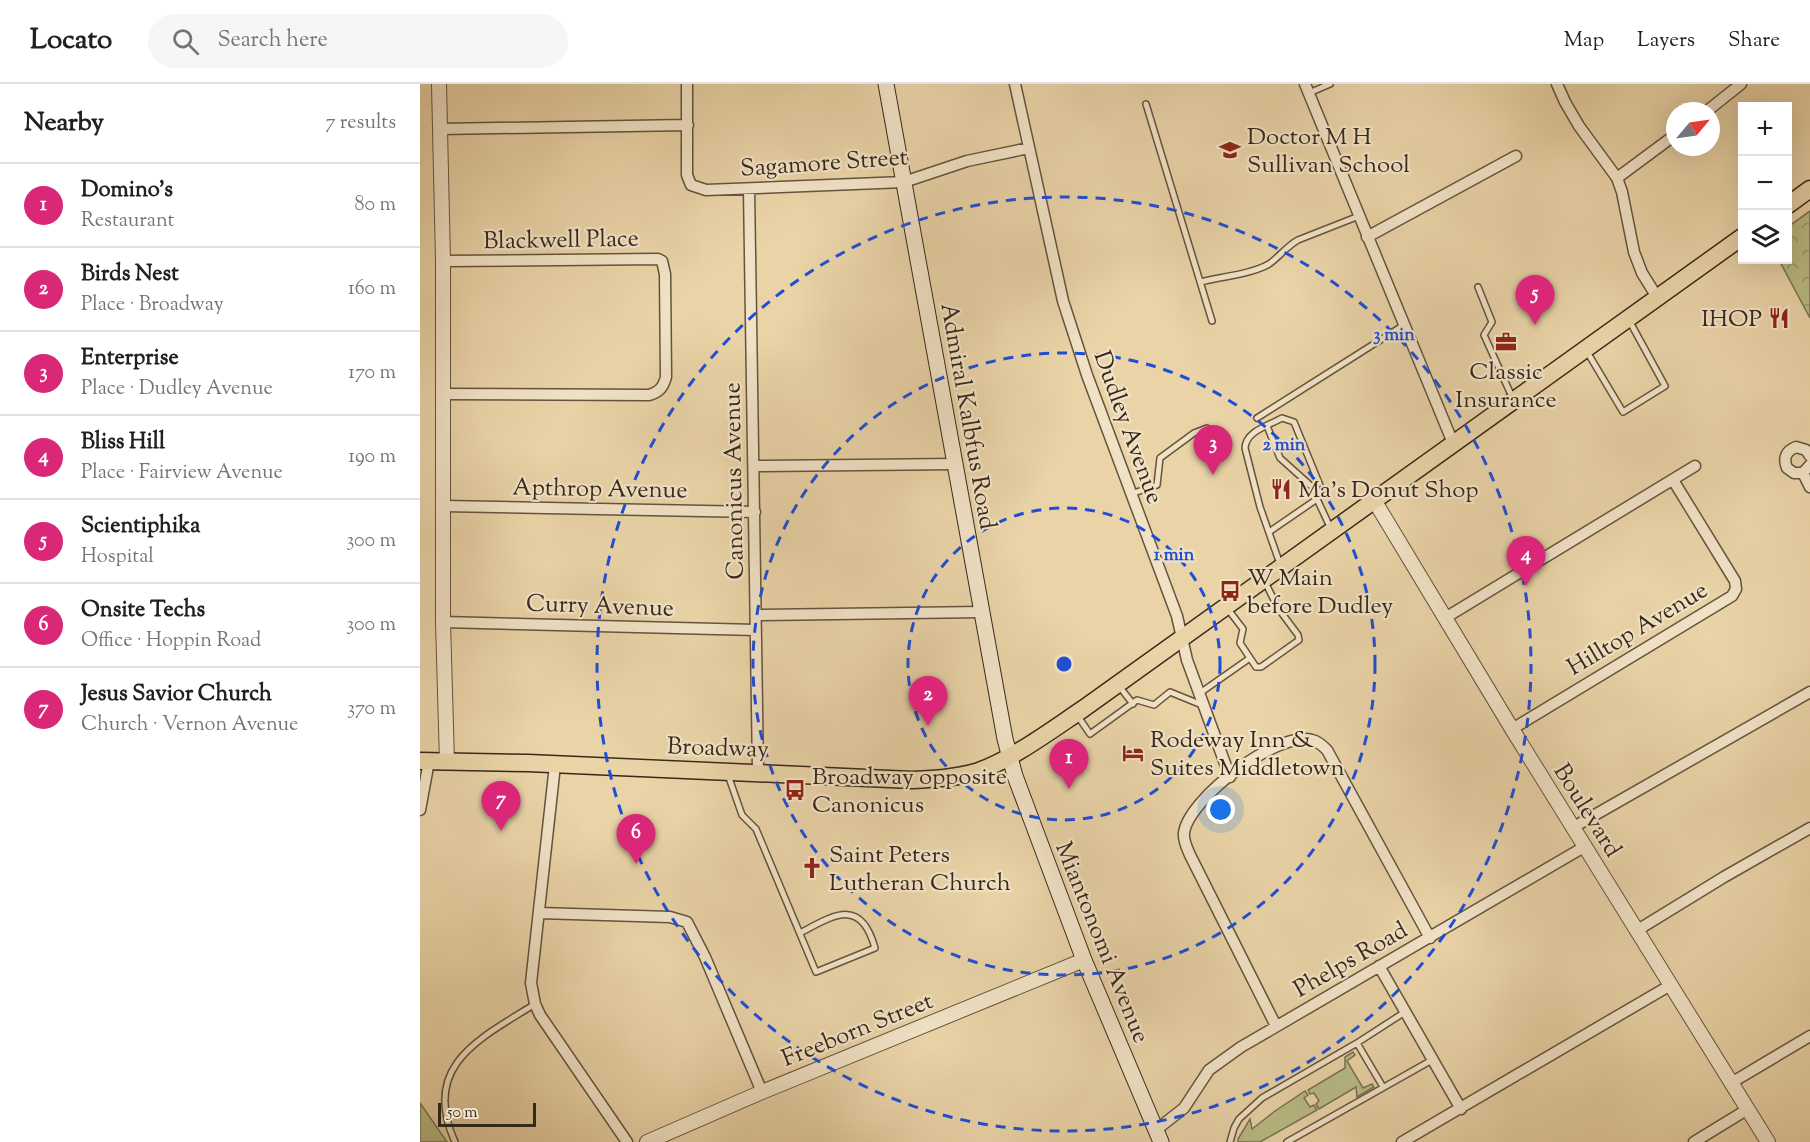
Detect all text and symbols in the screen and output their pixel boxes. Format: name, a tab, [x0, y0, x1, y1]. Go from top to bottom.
search box	[148, 14, 568, 68]
text: Locato	[30, 21, 112, 61]
icon: search	[169, 25, 202, 58]
text: Search here	[217, 25, 328, 57]
text: Map	[1564, 26, 1604, 56]
text: Layers	[1637, 26, 1695, 56]
text: Share	[1728, 26, 1780, 56]
north arrow	[1666, 102, 1720, 156]
map controls	[1738, 102, 1792, 264]
button: +	[1738, 102, 1792, 156]
text: Nearby	[24, 105, 104, 142]
text: 7 results	[325, 109, 396, 138]
place label: Doctor M H Sullivan School	[1247, 121, 1410, 183]
school or university icon: Doctor M H Sullivan School	[1218, 138, 1242, 162]
street label: Sagamore Street	[739, 141, 909, 187]
button: −	[1738, 156, 1792, 210]
text: Domino's	[81, 175, 173, 207]
text: 1	[40, 191, 47, 220]
text: 80 m	[355, 191, 396, 220]
text: Restaurant	[81, 207, 174, 236]
button: layers	[1738, 210, 1792, 264]
street label: Blackwell Place	[483, 223, 639, 259]
text: Birds Nest	[81, 259, 179, 291]
text: 2	[39, 275, 48, 304]
text: 160 m	[348, 275, 396, 304]
pin: 5	[1516, 276, 1554, 325]
text: Place · Broadway	[81, 291, 224, 320]
street label: Admiral Kalbfus Road	[930, 300, 1004, 533]
place label: IHOP	[1701, 303, 1762, 337]
restaurant icon: IHOP	[1767, 306, 1791, 330]
text: 3 min	[1373, 323, 1415, 349]
office icon: Classic Insurance	[1494, 330, 1518, 354]
text: Enterprise	[81, 343, 179, 375]
street label: Dudley Avenue	[1084, 346, 1171, 509]
place label: Classic Insurance	[1455, 356, 1557, 418]
text: 3	[39, 359, 48, 388]
text: 170 m	[348, 359, 396, 388]
text: Place · Dudley Avenue	[81, 375, 273, 404]
street label: Canonicus Avenue	[716, 382, 754, 580]
pin: 3	[1194, 426, 1232, 475]
text: Bliss Hill	[81, 427, 165, 459]
text: 2 min	[1263, 433, 1306, 459]
text: 4	[38, 443, 49, 472]
text: 190 m	[348, 443, 396, 472]
text: Place · Fairview Avenue	[81, 459, 283, 488]
street label: Apthrop Avenue	[512, 471, 688, 509]
place label: Ma's Donut Shop	[1298, 474, 1479, 508]
restaurant icon: Ma's Donut Shop	[1269, 477, 1293, 501]
text: Scientiphika	[81, 511, 200, 543]
text: 5	[40, 527, 47, 556]
text: 300 m	[346, 527, 396, 556]
pin: 4	[1506, 536, 1546, 586]
text: Hospital	[81, 543, 154, 572]
text: 1 min	[1154, 543, 1195, 569]
place label: W Main before Dudley	[1247, 562, 1393, 624]
street label: Hilltop Avenue	[1561, 574, 1715, 685]
bus stop icon: W Main before Dudley	[1218, 579, 1242, 603]
street label: Curry Avenue	[525, 587, 675, 627]
text: Onsite Techs	[81, 595, 205, 627]
text: 6	[39, 611, 48, 640]
text: 300 m	[346, 611, 396, 640]
text: Office · Hoppin Road	[81, 627, 261, 656]
centre of rings	[1054, 654, 1074, 674]
pin: 2	[908, 676, 948, 726]
text: Jesus Savior Church	[81, 679, 272, 711]
text: 7	[38, 695, 49, 724]
text: 370 m	[347, 695, 396, 724]
text: Church · Vernon Avenue	[81, 711, 298, 740]
place label: Rodeway Inn & Suites Middletown	[1150, 724, 1345, 786]
street label: Broadway	[666, 730, 769, 768]
pin: 1	[1050, 740, 1088, 789]
hotel icon: Rodeway Inn & Suites Middletown	[1121, 741, 1145, 765]
street label: Boulevard	[1544, 757, 1629, 865]
place label: Broadway opposite Canonicus	[812, 761, 1007, 823]
bus stop icon: Broadway opposite Canonicus	[783, 778, 807, 802]
pin: 7	[482, 782, 520, 831]
your location	[1206, 795, 1235, 824]
pin: 6	[616, 814, 656, 864]
street label: Miantonomi Avenue	[1045, 837, 1157, 1048]
place label: Saint Peters Lutheran Church	[829, 839, 1011, 901]
church icon: Saint Peters Lutheran Church	[800, 856, 824, 880]
street label: Phelps Road	[1288, 914, 1415, 1007]
street label: Freeborn Street	[777, 985, 939, 1077]
scale bar	[438, 1100, 536, 1128]
text: 50 m	[447, 1102, 478, 1125]

